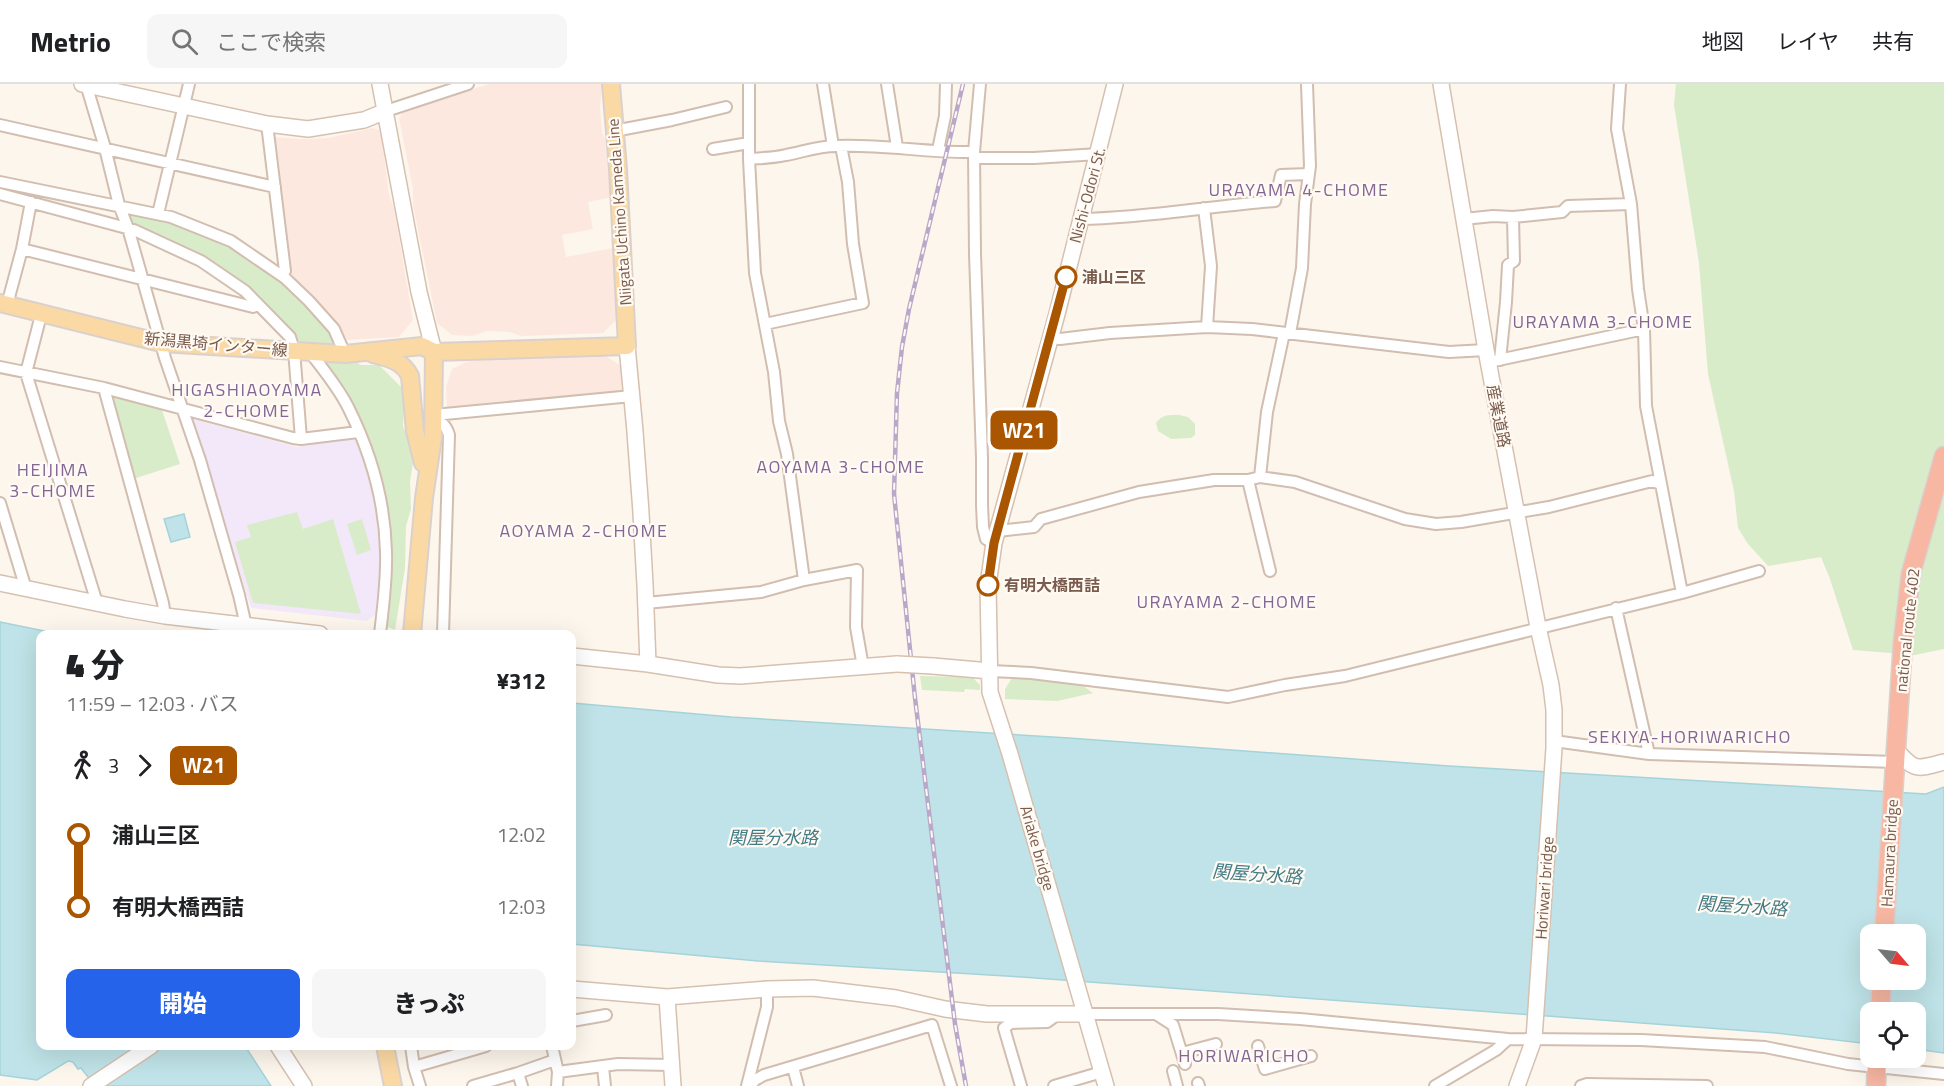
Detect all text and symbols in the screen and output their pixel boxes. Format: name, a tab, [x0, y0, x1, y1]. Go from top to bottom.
search box	[147, 14, 567, 68]
text: Metrio	[30, 20, 111, 63]
icon: search	[168, 25, 201, 58]
text: ここで検索	[216, 25, 326, 59]
text: 地図	[1702, 25, 1744, 57]
text: レイヤ	[1777, 25, 1839, 57]
text: 共有	[1872, 25, 1914, 57]
street label: Niigata Uchino Kameda Line	[600, 118, 638, 306]
street label: Nishi-Odori St.	[1063, 144, 1111, 246]
district label: URAYAMA 4-CHOME	[1208, 176, 1390, 203]
place label: 浦山三区	[1082, 265, 1146, 289]
marker: 浦山三区	[1055, 266, 1077, 288]
district label: URAYAMA 3-CHOME	[1512, 308, 1694, 335]
street label: 新潟黒埼インター線	[143, 326, 289, 362]
district label: HIGASHIAOYAMA 2-CHOME	[171, 376, 323, 424]
street label: 産業道路	[1481, 382, 1517, 450]
line badge: W21	[990, 410, 1058, 450]
text: W21	[1002, 414, 1046, 446]
district label: AOYAMA 3-CHOME	[756, 453, 926, 480]
district label: HEIJIMA 3-CHOME	[9, 456, 97, 504]
district label: AOYAMA 2-CHOME	[499, 517, 669, 544]
street label: national route 402	[1889, 567, 1925, 693]
place label: 有明大橋西詰	[1004, 573, 1100, 597]
marker: 有明大橋西詰	[977, 574, 999, 596]
district label: URAYAMA 2-CHOME	[1136, 588, 1318, 615]
text: 4 分	[66, 640, 124, 690]
text: ¥312	[497, 664, 546, 698]
text: 11:59 – 12:03 · バス	[66, 688, 239, 719]
district label: SEKIYA-HORIWARICHO	[1588, 723, 1792, 750]
icon: walk	[66, 749, 99, 782]
icon: forward	[128, 749, 161, 782]
text: W21	[182, 749, 225, 781]
text: 3	[108, 750, 119, 781]
street label: Hamaura bridge	[1874, 798, 1904, 908]
street label: Ariake bridge	[1014, 802, 1062, 894]
text: 浦山三区	[112, 818, 200, 852]
text: 12:02	[497, 819, 546, 850]
water label: 関屋分水路	[728, 824, 820, 851]
street label: Horiwari bridge	[1528, 836, 1560, 940]
water label: 関屋分水路	[1211, 857, 1305, 891]
water label: 関屋分水路	[1696, 889, 1790, 923]
text: 有明大橋西詰	[112, 890, 244, 924]
text: 12:03	[497, 891, 546, 922]
north arrow	[1860, 924, 1926, 990]
map controls	[1860, 924, 1926, 1068]
button: 開始	[66, 969, 300, 1038]
button: きっぷ	[312, 969, 546, 1038]
button: locate	[1860, 1002, 1926, 1068]
district label: HORIWARICHO	[1178, 1042, 1310, 1069]

